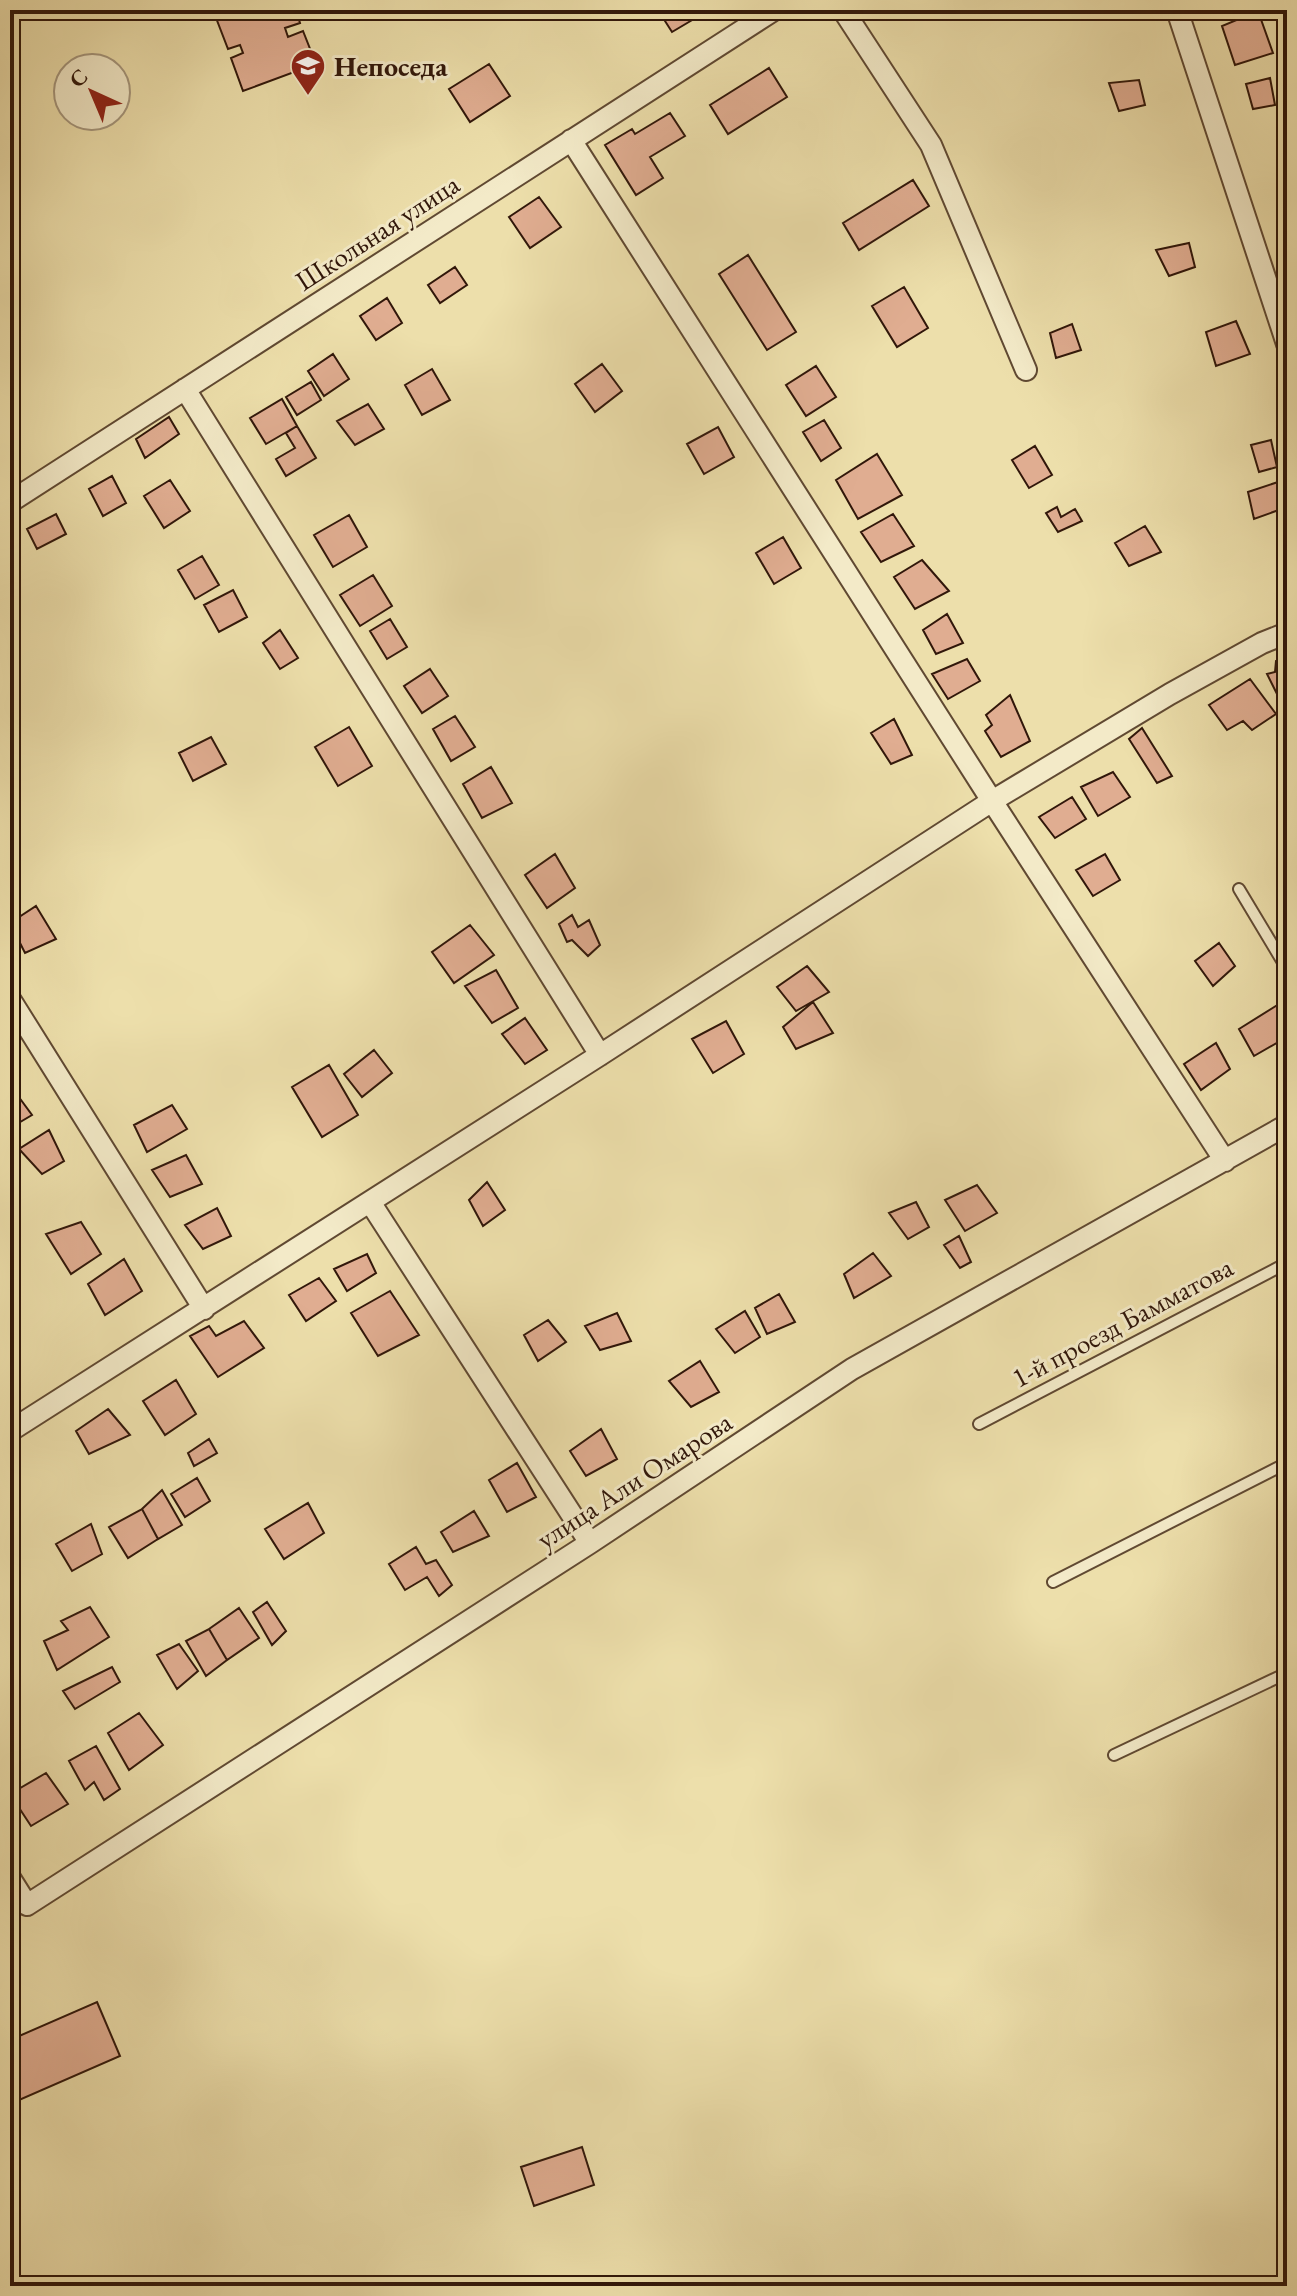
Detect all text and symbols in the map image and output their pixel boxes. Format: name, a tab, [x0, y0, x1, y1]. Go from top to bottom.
school or university icon: Непоседа	[289, 47, 327, 97]
place label: Непоседа	[334, 48, 448, 84]
north arrow	[52, 52, 132, 132]
text: С	[63, 62, 94, 94]
street label: Школьная улица	[288, 165, 467, 298]
street label: 1-й проезд Бамматова	[1005, 1248, 1240, 1396]
street label: улица Али Омарова	[530, 1403, 739, 1557]

